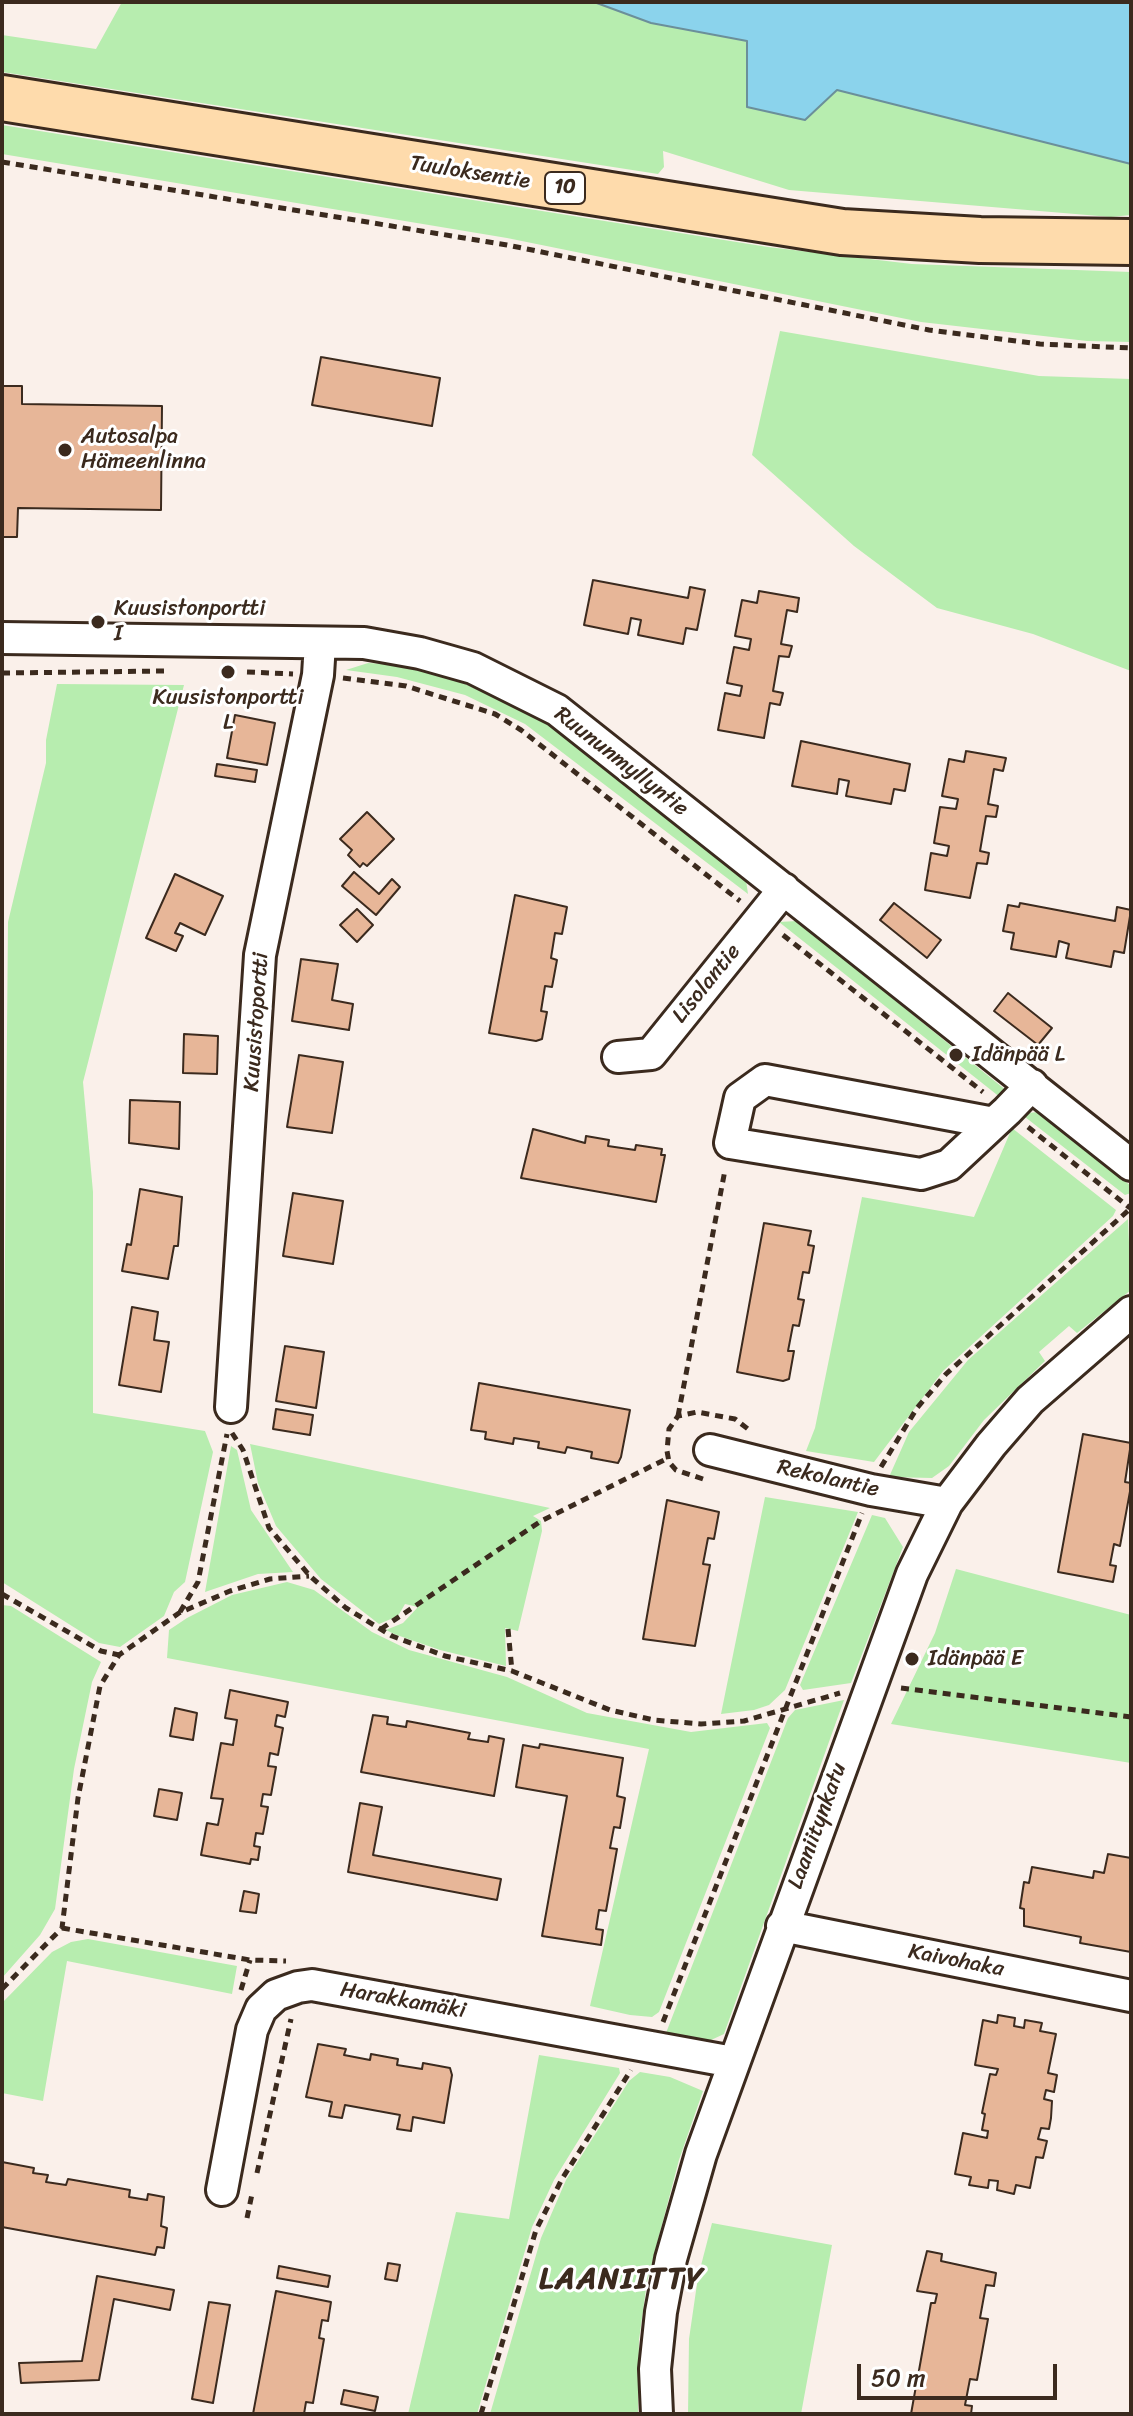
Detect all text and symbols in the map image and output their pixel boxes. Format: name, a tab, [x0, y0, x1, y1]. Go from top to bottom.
street label: Tuuloksentie	[408, 150, 532, 196]
road number: 10	[545, 172, 585, 204]
place label: Autosalpa Hämeenlinna	[81, 424, 206, 476]
marker: Autosalpa Hämeenlinna	[56, 441, 74, 459]
place label: Kuusistonportti I	[114, 596, 265, 648]
marker: Kuusistonportti I	[89, 613, 107, 631]
marker: Kuusistonportti L	[219, 663, 237, 681]
place label: Kuusistonportti L	[152, 685, 304, 736]
street label: Ruununmyllyntie	[549, 701, 693, 823]
street label: Lisolantie	[667, 939, 747, 1029]
street label: Kuusistoportti	[239, 952, 275, 1092]
place label: Idänpää L	[972, 1042, 1065, 1068]
marker: Idänpää L	[947, 1046, 965, 1064]
street label: Rekolantie	[774, 1454, 882, 1504]
place label: Idänpää E	[928, 1646, 1023, 1672]
marker: Idänpää E	[903, 1650, 921, 1668]
street label: Laaniitynkatu	[783, 1759, 853, 1893]
street label: Kaivohaka	[906, 1939, 1006, 1983]
street label: Harakkamäki	[338, 1977, 468, 2025]
district label: LAANIITTY	[541, 2262, 703, 2298]
scale bar	[861, 2348, 1061, 2398]
text: 50 m	[871, 2357, 926, 2399]

